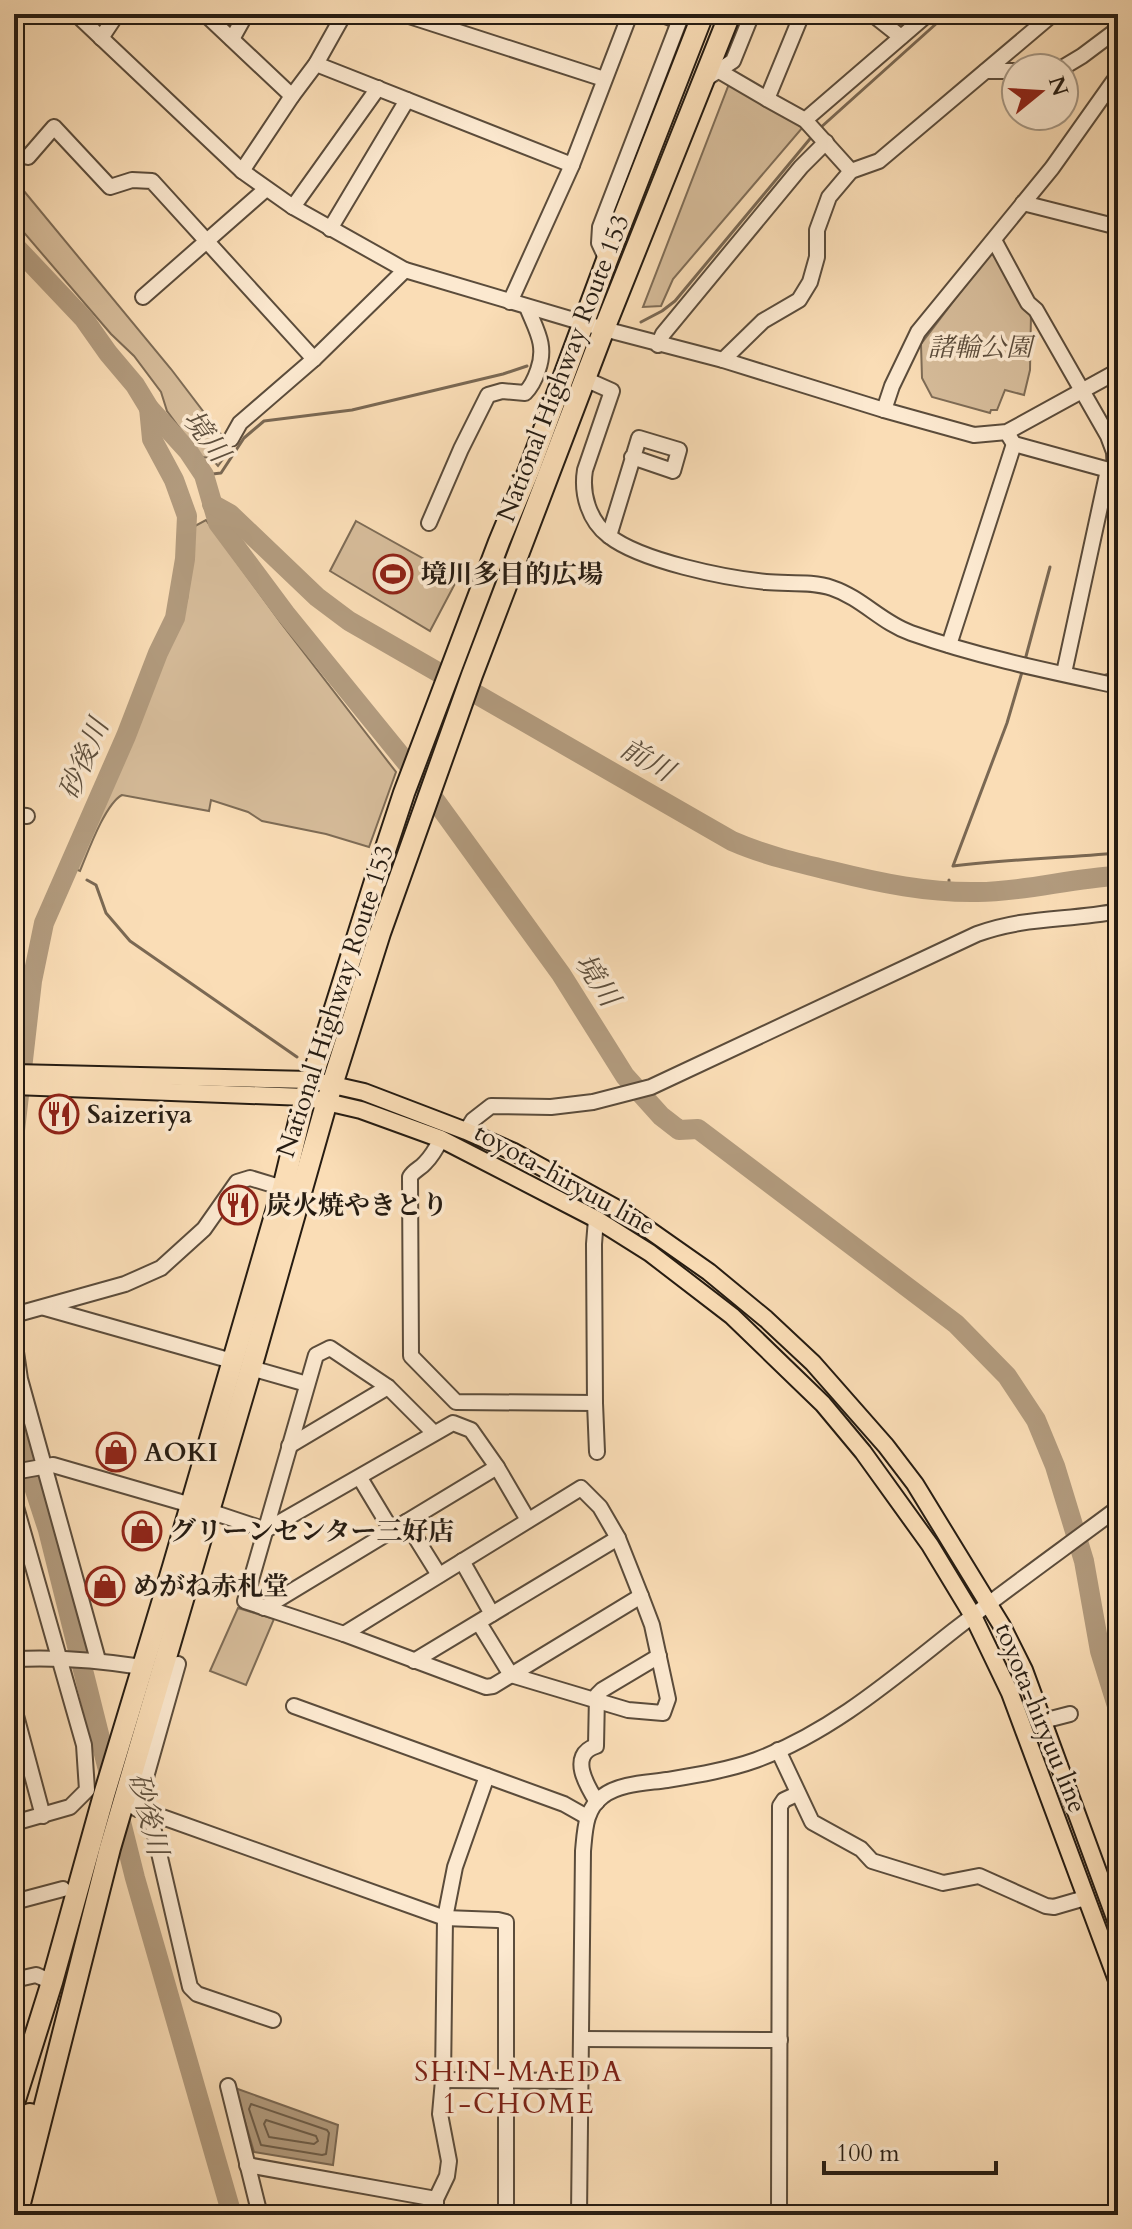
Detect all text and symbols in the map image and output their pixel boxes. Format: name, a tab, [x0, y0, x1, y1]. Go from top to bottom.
north arrow	[1000, 52, 1080, 132]
text: N	[1041, 72, 1075, 100]
street label: National Highway Route 153	[488, 209, 638, 527]
park label: 諸輪公園	[928, 330, 1036, 365]
water label: 境川	[174, 402, 240, 472]
sports icon: 境川多目的広場	[372, 553, 414, 595]
place label: 境川多目的広場	[421, 557, 603, 592]
water label: 砂後川	[50, 710, 119, 805]
water label: 前川	[613, 730, 683, 792]
street label: National Highway Route 153	[268, 840, 402, 1162]
water label: 境川	[566, 946, 630, 1016]
restaurant icon: Saizeriya	[38, 1093, 80, 1135]
place label: Saizeriya	[87, 1097, 192, 1132]
street label: toyota-hiryuu line	[468, 1115, 662, 1243]
restaurant icon: 炭火焼やきとり	[217, 1184, 259, 1226]
place label: 炭火焼やきとり	[266, 1188, 448, 1223]
shop icon: AOKI	[95, 1431, 137, 1473]
place label: AOKI	[144, 1435, 218, 1470]
shop icon: グリーンセンター三好店	[121, 1510, 163, 1552]
place label: グリーンセンター三好店	[170, 1514, 454, 1549]
shop icon: めがね赤札堂	[84, 1565, 126, 1607]
place label: めがね赤札堂	[133, 1569, 289, 1604]
street label: toyota-hiryuu line	[987, 1618, 1095, 1818]
water label: 砂後川	[119, 1769, 177, 1862]
district label: SHIN-MAEDA 1-CHOME	[414, 2053, 624, 2123]
scale bar	[824, 2125, 996, 2175]
text: 100 m	[836, 2137, 900, 2170]

